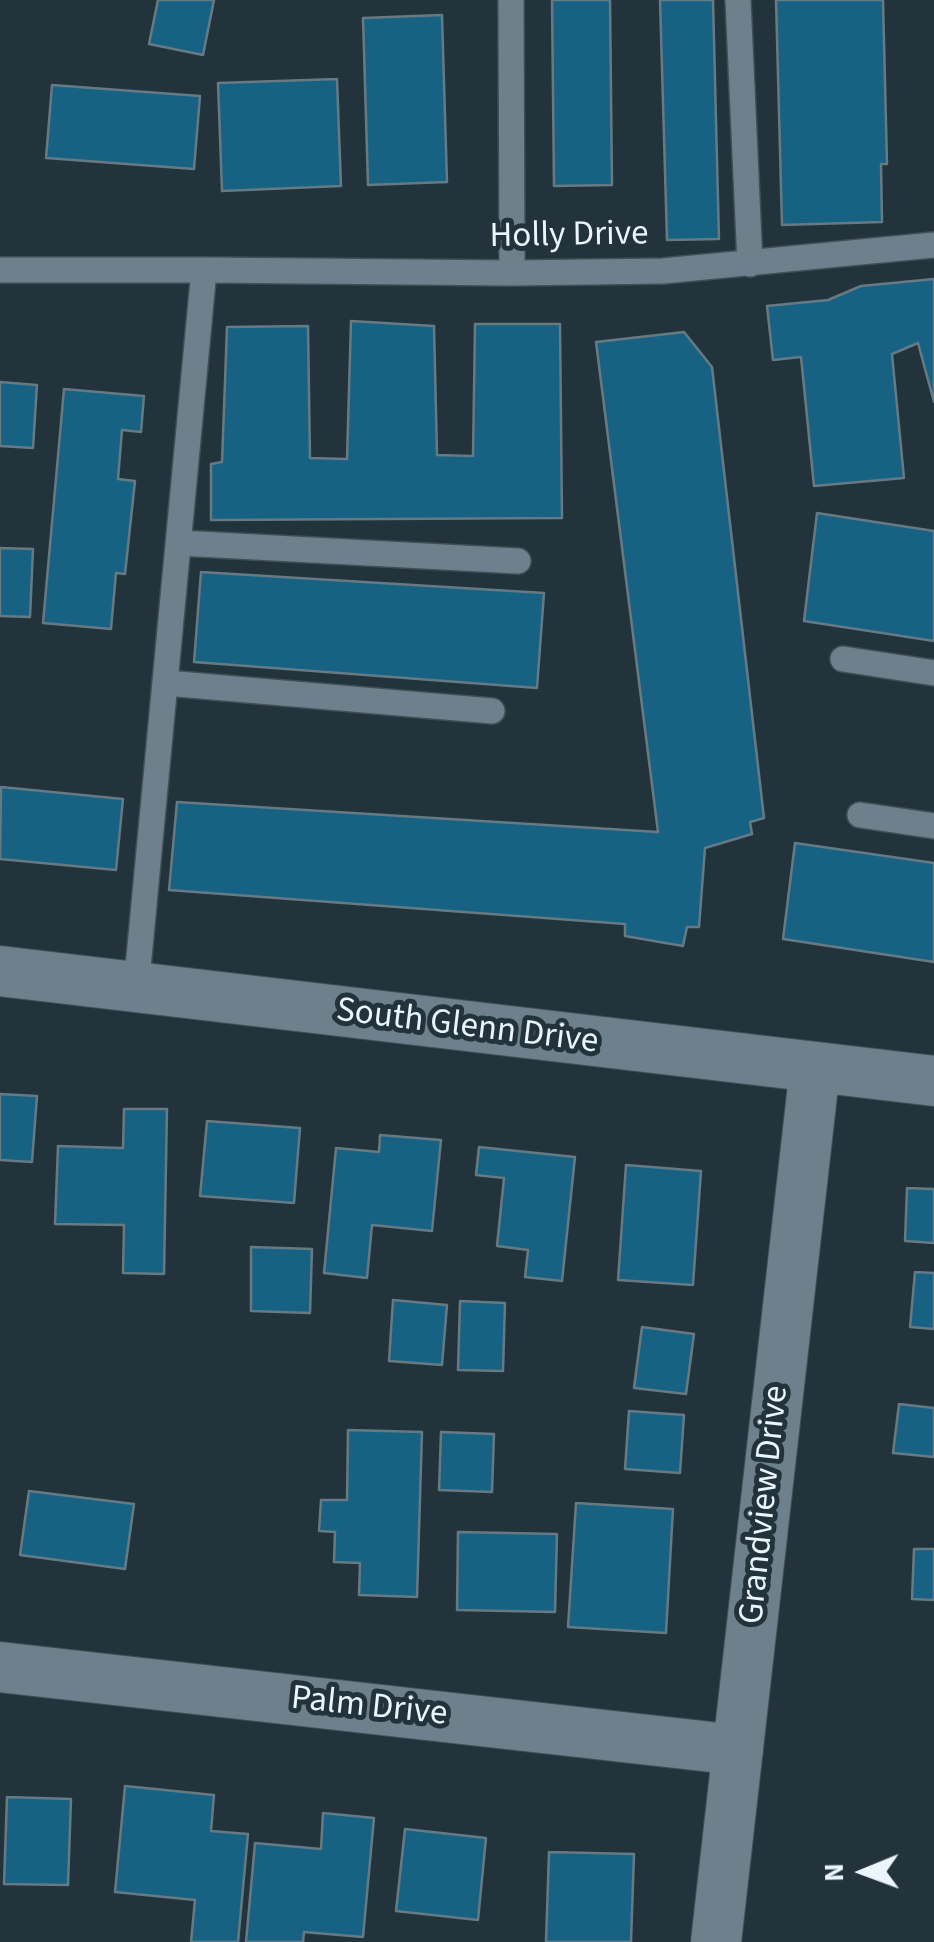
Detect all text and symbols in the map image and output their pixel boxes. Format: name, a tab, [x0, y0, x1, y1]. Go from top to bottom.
street label: Holly Drive	[489, 215, 649, 259]
street label: South Glenn Drive	[334, 991, 600, 1065]
street label: Grandview Drive	[733, 1384, 799, 1626]
street label: Palm Drive	[289, 1679, 449, 1737]
north arrow	[814, 1822, 914, 1922]
text: N	[814, 1863, 854, 1882]

